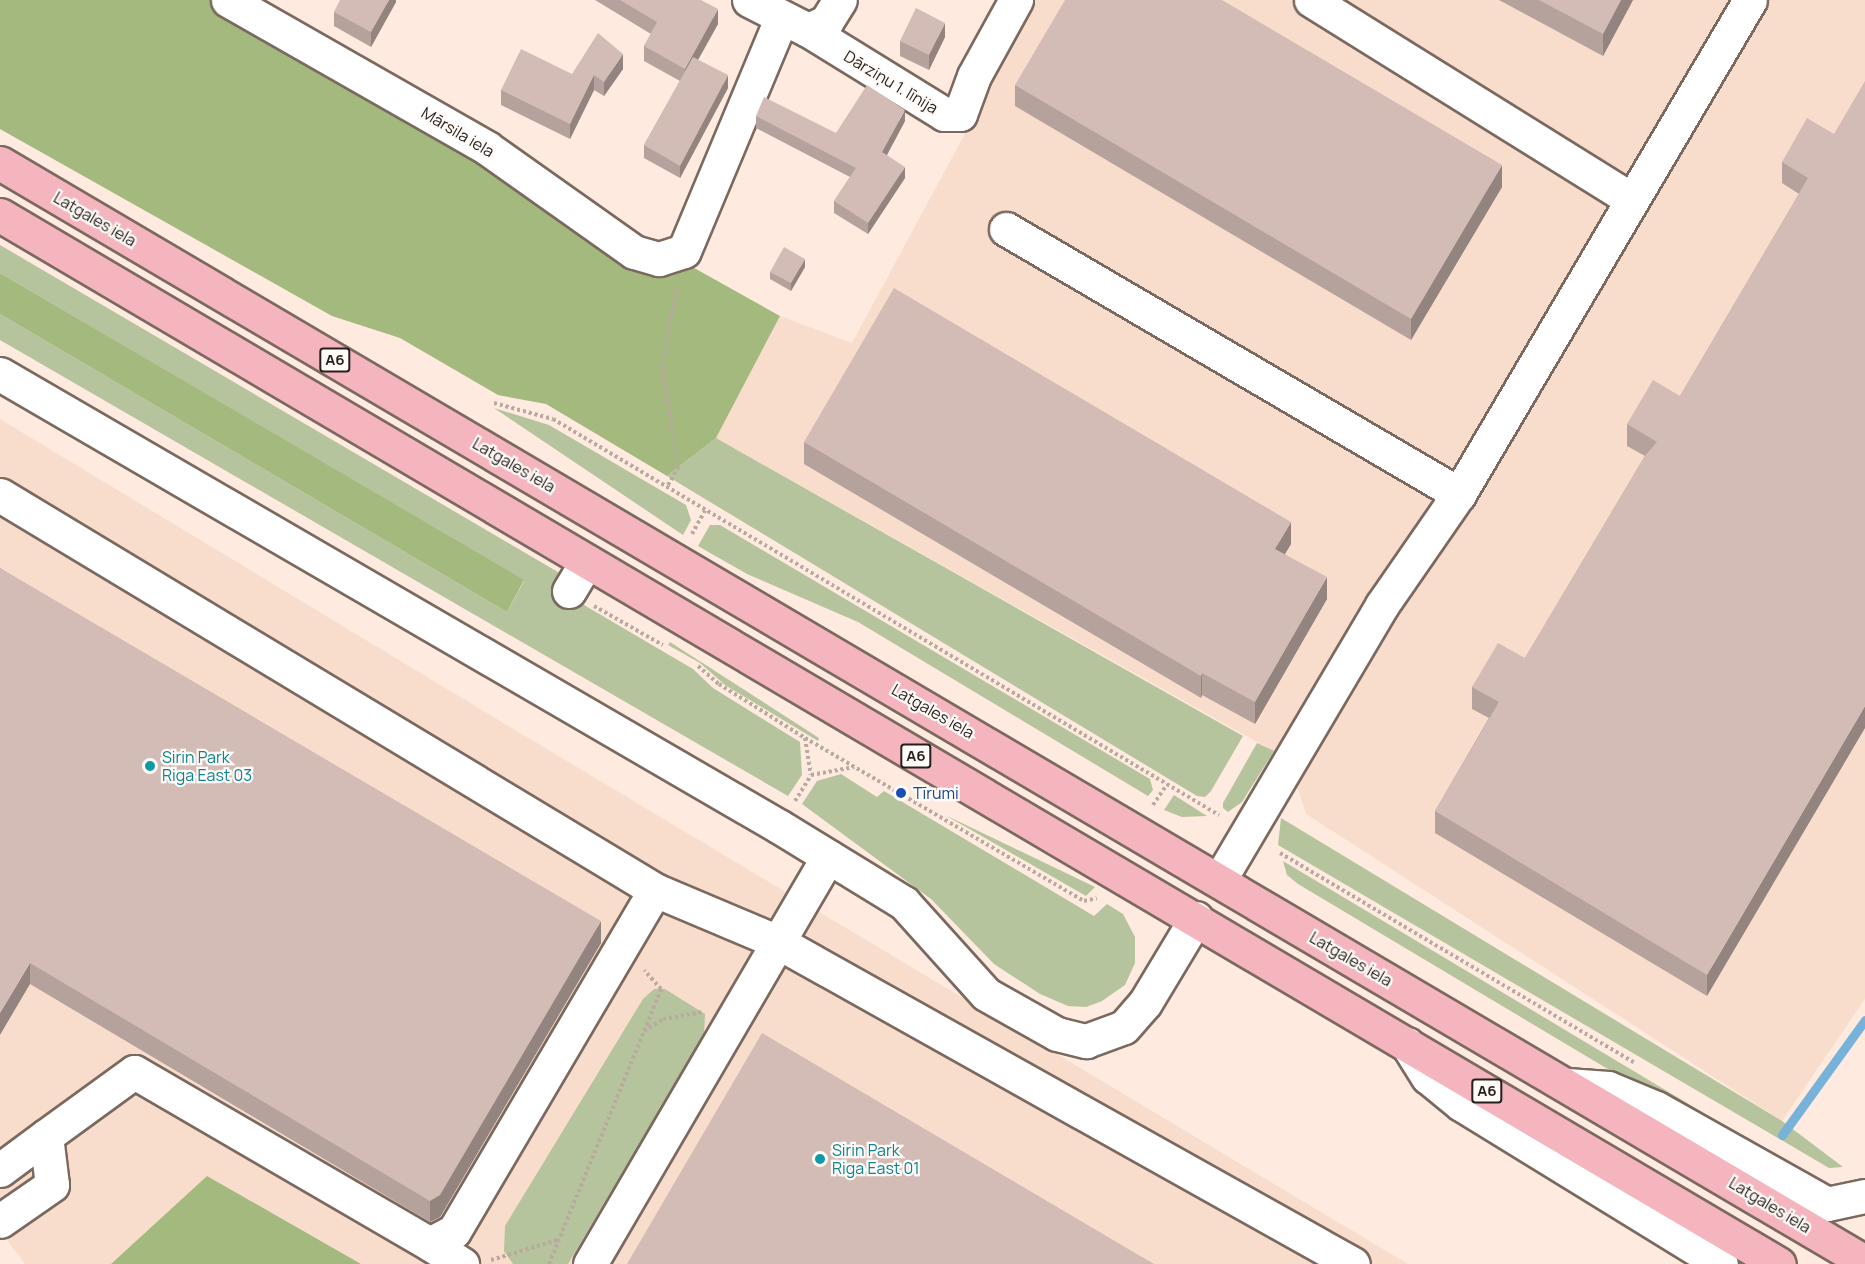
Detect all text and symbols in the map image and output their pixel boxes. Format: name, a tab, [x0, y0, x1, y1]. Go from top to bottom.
street label: Dārziņu 1. līnija	[841, 46, 941, 118]
street label: Mārsila iela	[418, 103, 498, 161]
street label: Latgales iela	[50, 188, 140, 250]
road number: A6	[318, 348, 352, 372]
street label: Latgales iela	[469, 434, 559, 496]
street label: Latgales iela	[888, 680, 978, 742]
road number: A6	[900, 744, 932, 768]
place label: Sirin Park Riga East 03	[162, 747, 252, 785]
marker: Sirin Park Riga East 03	[143, 759, 157, 773]
place label: Tīrumi	[913, 783, 959, 803]
marker: Tīrumi	[894, 786, 908, 800]
street label: Latgales iela	[1306, 928, 1396, 990]
road number: A6	[1470, 1079, 1504, 1103]
place label: Sirin Park Riga East 01	[832, 1140, 919, 1178]
marker: Sirin Park Riga East 01	[813, 1152, 827, 1166]
street label: Latgales iela	[1726, 1173, 1814, 1237]

